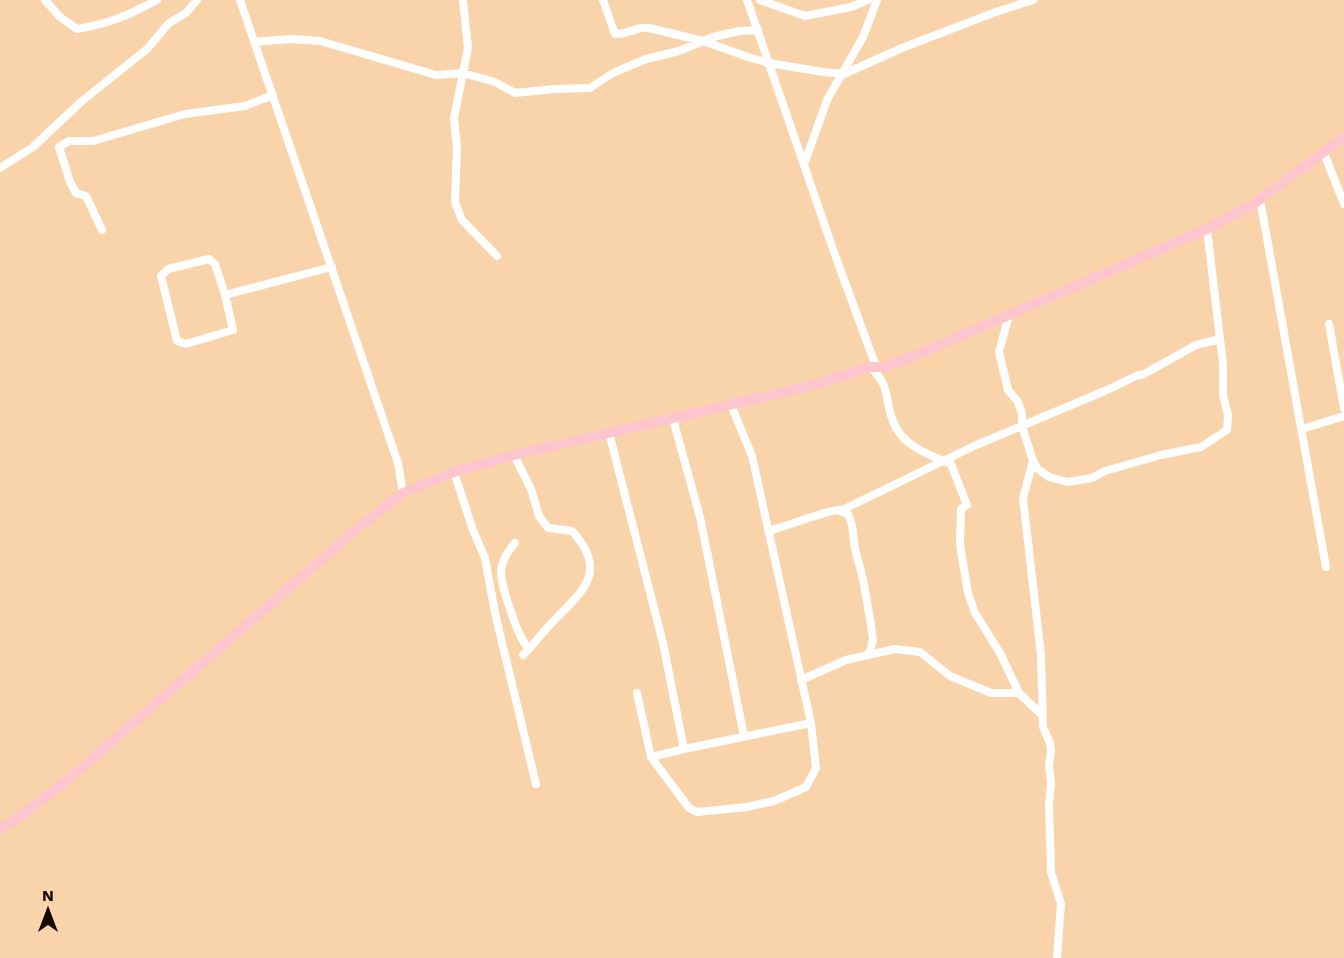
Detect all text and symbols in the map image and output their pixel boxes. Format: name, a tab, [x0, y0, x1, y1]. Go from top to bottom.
north arrow	[18, 880, 78, 940]
text: N	[42, 886, 54, 905]

